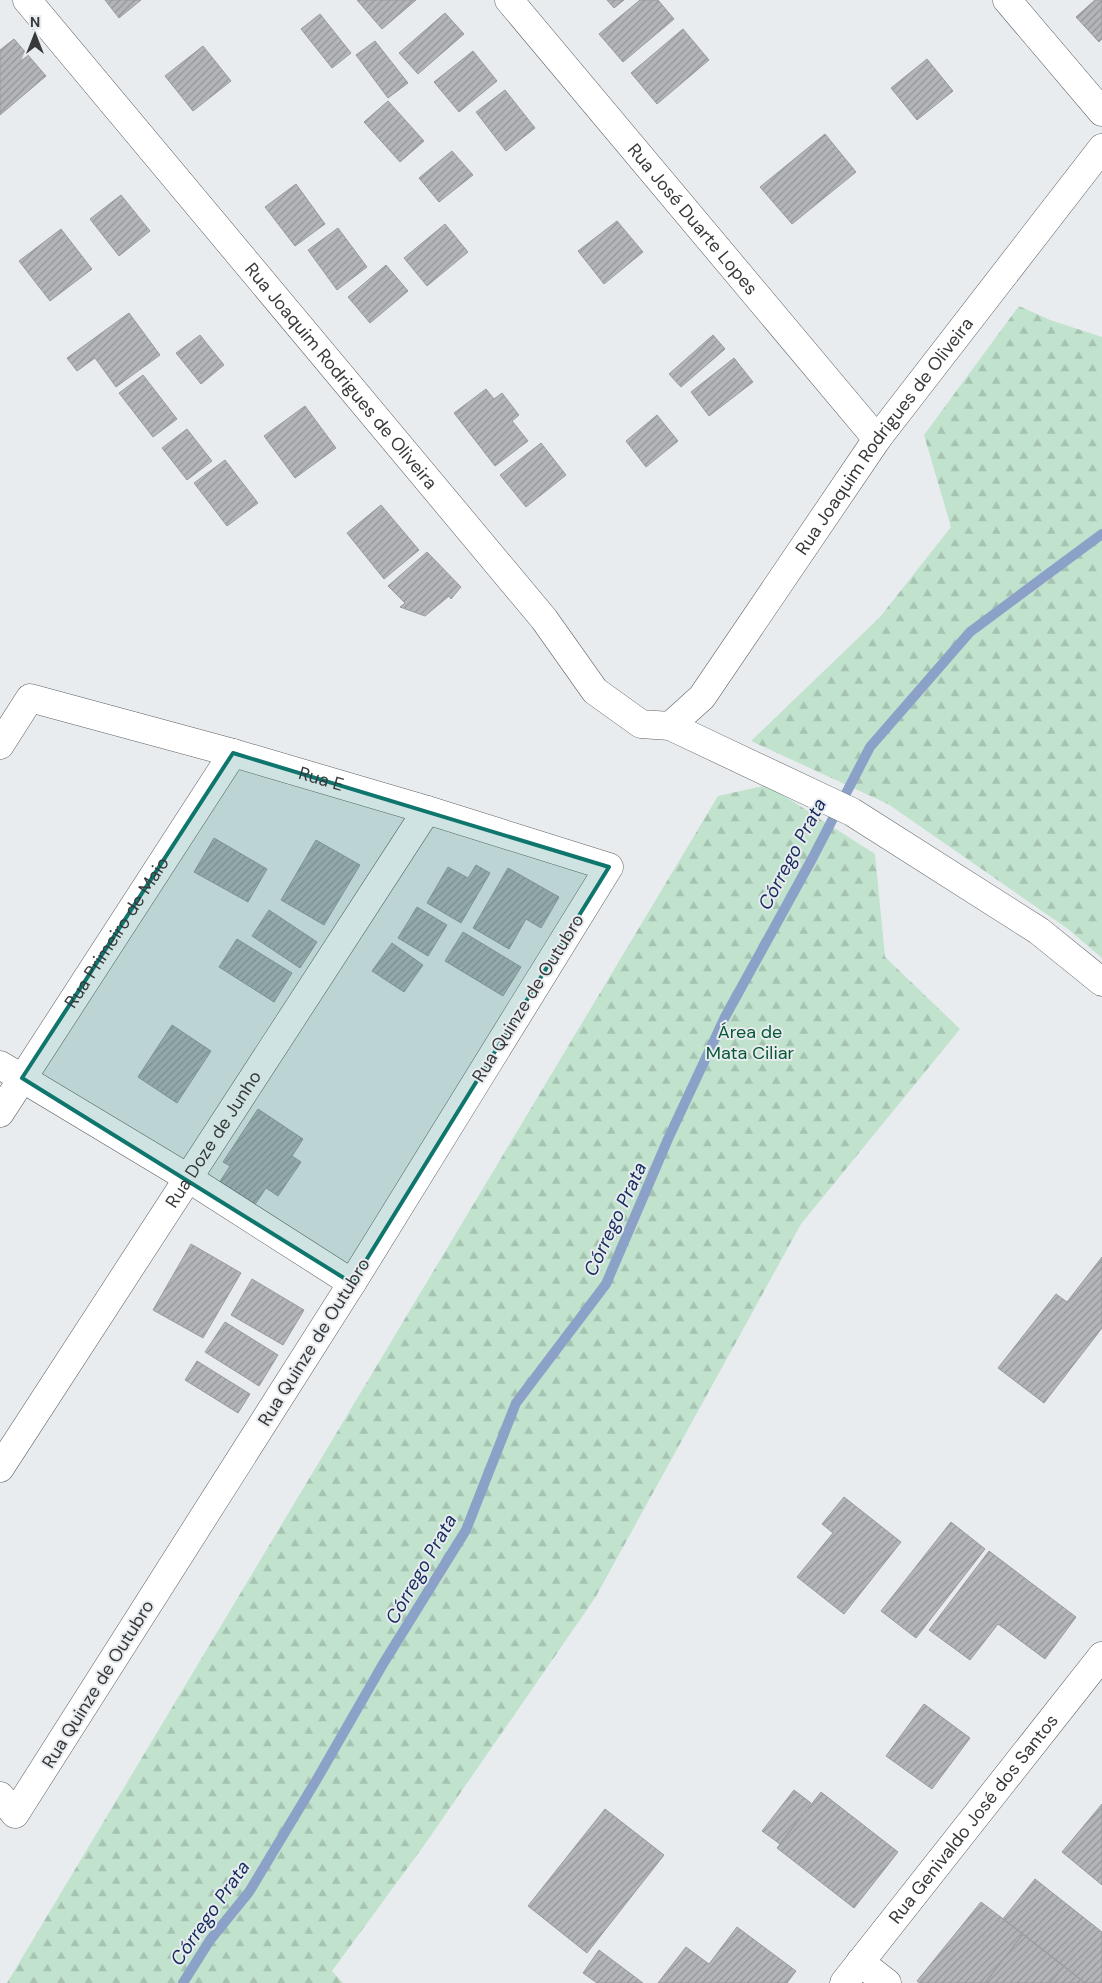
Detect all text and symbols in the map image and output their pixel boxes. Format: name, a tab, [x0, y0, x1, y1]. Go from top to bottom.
north arrow	[10, 10, 60, 60]
text: N	[30, 13, 40, 31]
street label: Rua José Duarte Lopes	[622, 138, 763, 300]
street label: Rua Joaquim Rodrigues de Oliveira	[240, 258, 443, 494]
street label: Rua Joaquim Rodrigues de Oliveira	[790, 312, 979, 560]
street label: Rua E	[296, 761, 347, 797]
water label: Córrego Prata	[752, 794, 832, 914]
street label: Rua Primeiro de Maio	[59, 852, 175, 1013]
street label: Rua Quinze de Outubro	[466, 909, 590, 1087]
park label: Área de Mata Ciliar	[706, 1020, 795, 1065]
street label: Rua Doze de Junho	[160, 1066, 267, 1212]
water label: Córrego Prata	[578, 1158, 652, 1280]
street label: Rua Quinze de Outubro	[252, 1253, 376, 1431]
water label: Córrego Prata	[379, 1510, 463, 1628]
street label: Rua Quinze de Outubro	[36, 1595, 160, 1773]
street label: Rua Genivaldo José dos Santos	[883, 1709, 1064, 1929]
water label: Córrego Prata	[165, 1855, 255, 1971]

